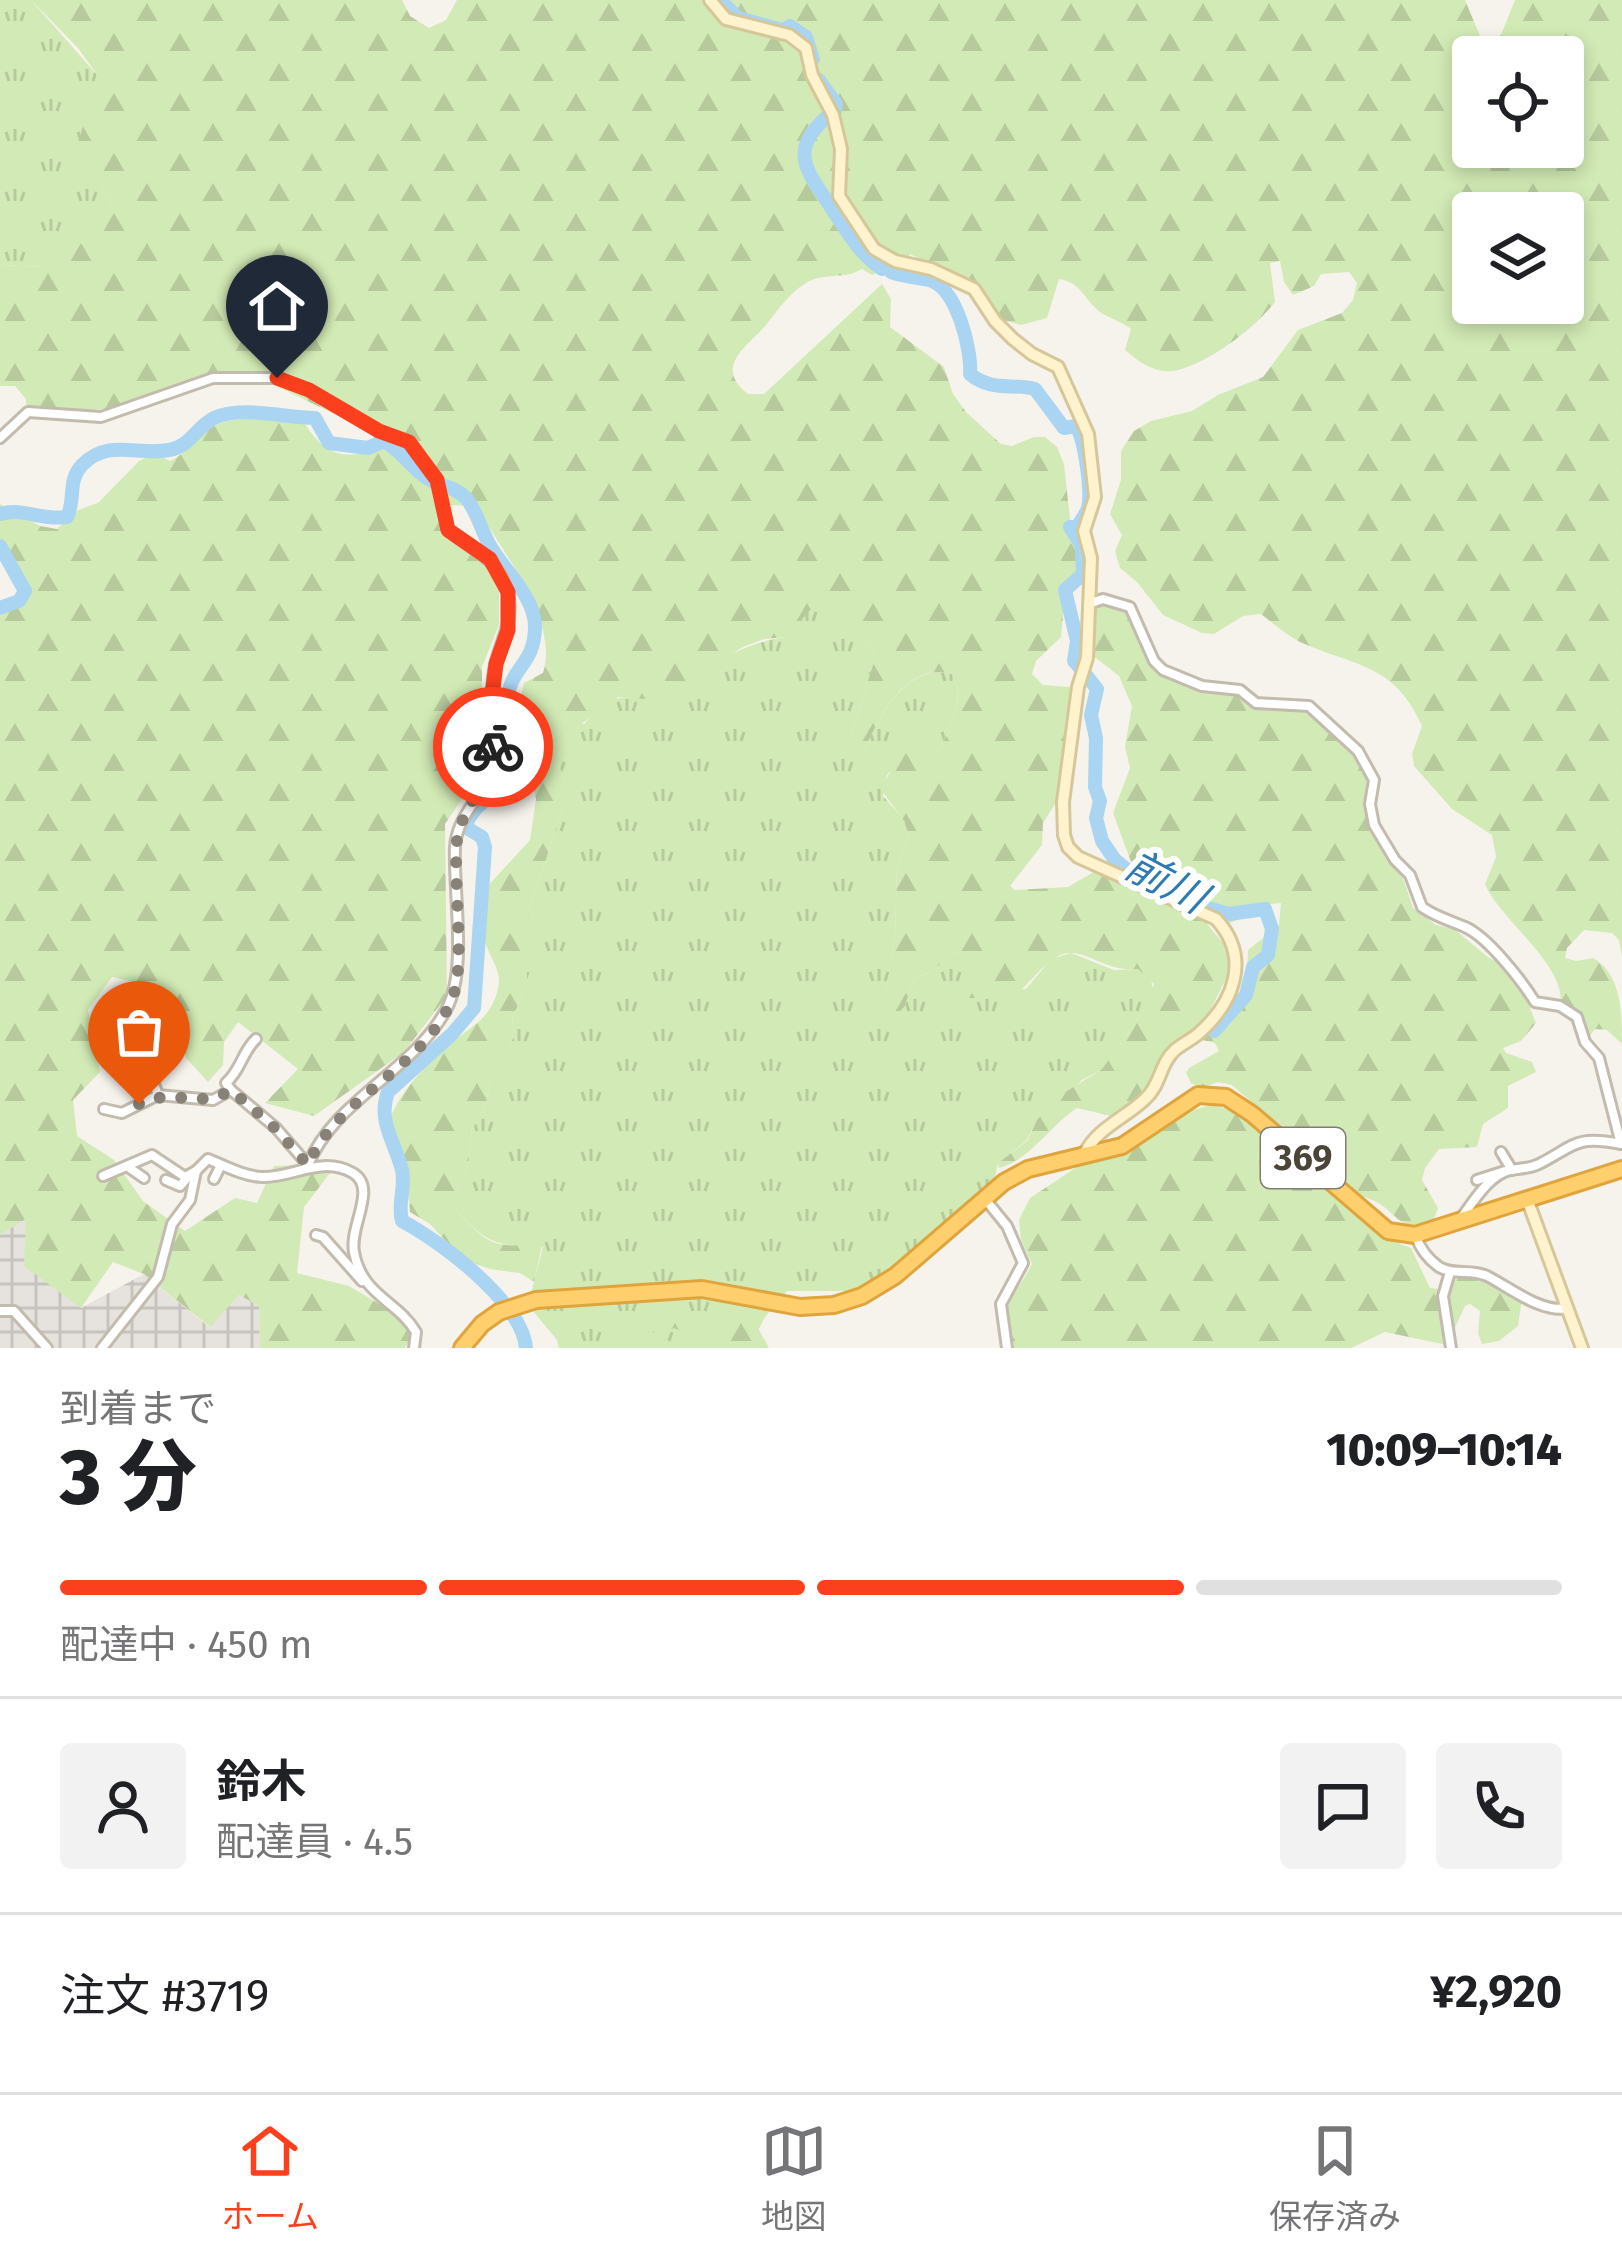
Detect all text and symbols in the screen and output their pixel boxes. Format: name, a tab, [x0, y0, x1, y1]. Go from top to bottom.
map controls	[1452, 36, 1584, 324]
button: locate	[1452, 36, 1584, 168]
button: layers	[1452, 192, 1584, 324]
pin	[226, 255, 328, 378]
icon: home	[244, 273, 310, 339]
courier	[433, 687, 553, 807]
icon: bike	[460, 714, 526, 780]
water label: 前川	[1117, 840, 1218, 926]
pin	[88, 981, 190, 1104]
icon: bag	[106, 999, 172, 1065]
road number: 369	[1261, 1128, 1345, 1188]
text: 到着まで	[60, 1386, 216, 1432]
text: 10:09–10:14	[1326, 1423, 1562, 1477]
text: 3 分	[60, 1431, 197, 1525]
text: 配達中 · 450 m	[60, 1622, 312, 1668]
button: person	[60, 1743, 186, 1869]
button: chat	[1280, 1743, 1406, 1869]
button: phone	[1436, 1743, 1562, 1869]
text: 鈴木	[216, 1755, 306, 1809]
text: 配達員 · 4.5	[216, 1819, 413, 1865]
text: ¥2,920	[1430, 1965, 1562, 2019]
text: 注文 #3719	[60, 1969, 269, 2023]
tab: ホーム	[221, 2118, 319, 2238]
tab: 地図	[761, 2118, 827, 2238]
tab: 保存済み	[1269, 2118, 1401, 2238]

